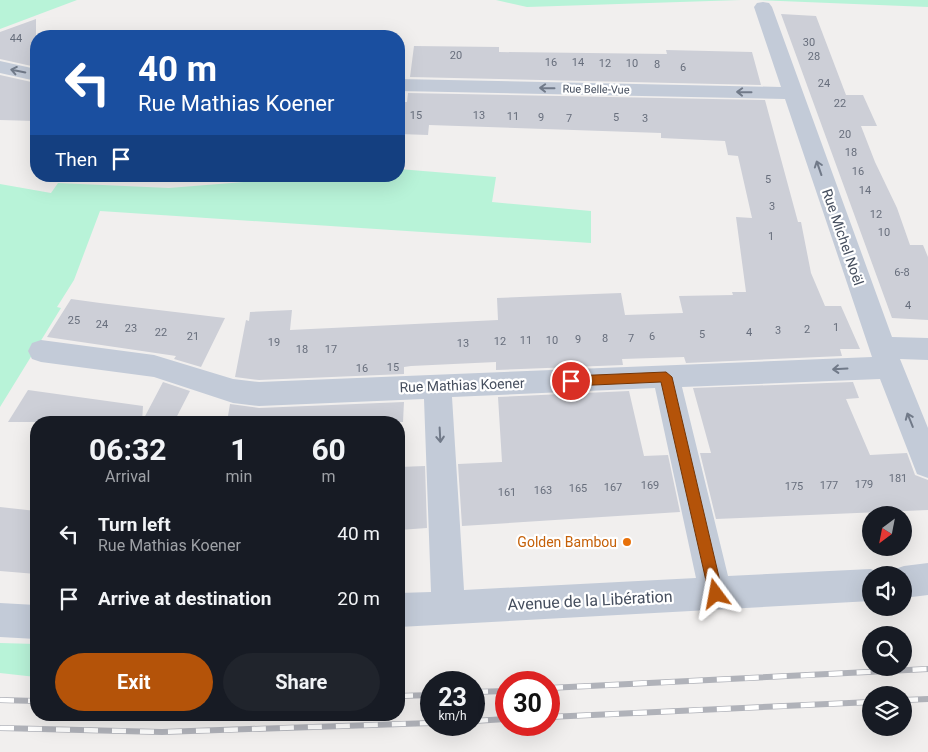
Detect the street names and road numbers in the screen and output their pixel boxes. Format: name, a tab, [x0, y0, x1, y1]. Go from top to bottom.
street label: Rue Belle-Vue	[562, 82, 630, 97]
street label: Rue Michel Noël	[819, 187, 867, 287]
street label: Rue Mathias Koener	[399, 375, 525, 395]
street label: Avenue de la Libération	[507, 587, 673, 614]

